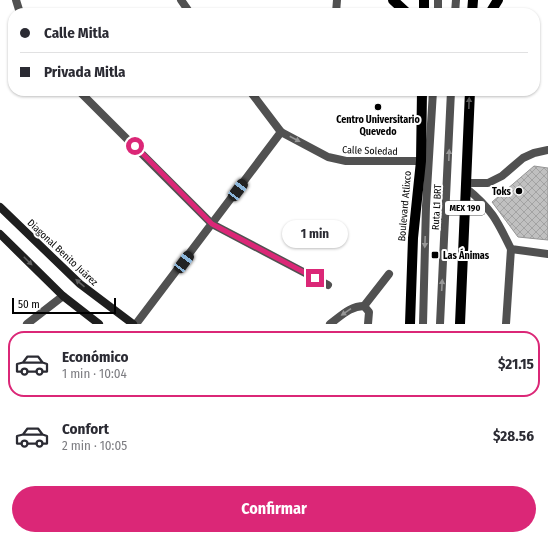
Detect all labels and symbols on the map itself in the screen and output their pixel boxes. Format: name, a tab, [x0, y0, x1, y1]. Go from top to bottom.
one-way arrow	[466, 96, 472, 109]
marker: Centro Universitario Quevedo	[373, 102, 383, 112]
place label: Centro Universitario Quevedo	[336, 114, 420, 138]
one-way arrow	[289, 136, 300, 143]
route start	[126, 137, 144, 155]
street label: Calle Soledad	[342, 144, 398, 158]
one-way arrow	[445, 149, 452, 161]
street label: Boulevard Atlixco	[396, 170, 414, 242]
car	[226, 177, 250, 203]
street label: Ruta L1 BRT	[430, 183, 444, 230]
place label: Toks	[492, 186, 512, 198]
marker: Toks	[514, 186, 524, 196]
road number: MEX 190	[445, 201, 485, 215]
street label: Diagonal Benito Juárez	[25, 217, 100, 288]
callout: 1 min	[282, 220, 348, 248]
one-way arrow	[422, 236, 428, 249]
place label: Las Ánimas	[443, 248, 490, 262]
car	[172, 249, 196, 275]
marker: Las Ánimas	[430, 250, 440, 260]
one-way arrow	[23, 256, 33, 266]
route end	[306, 269, 324, 287]
one-way arrow	[75, 278, 85, 287]
one-way arrow	[439, 278, 445, 291]
scale bar	[12, 296, 116, 315]
one-way arrow	[341, 308, 351, 316]

